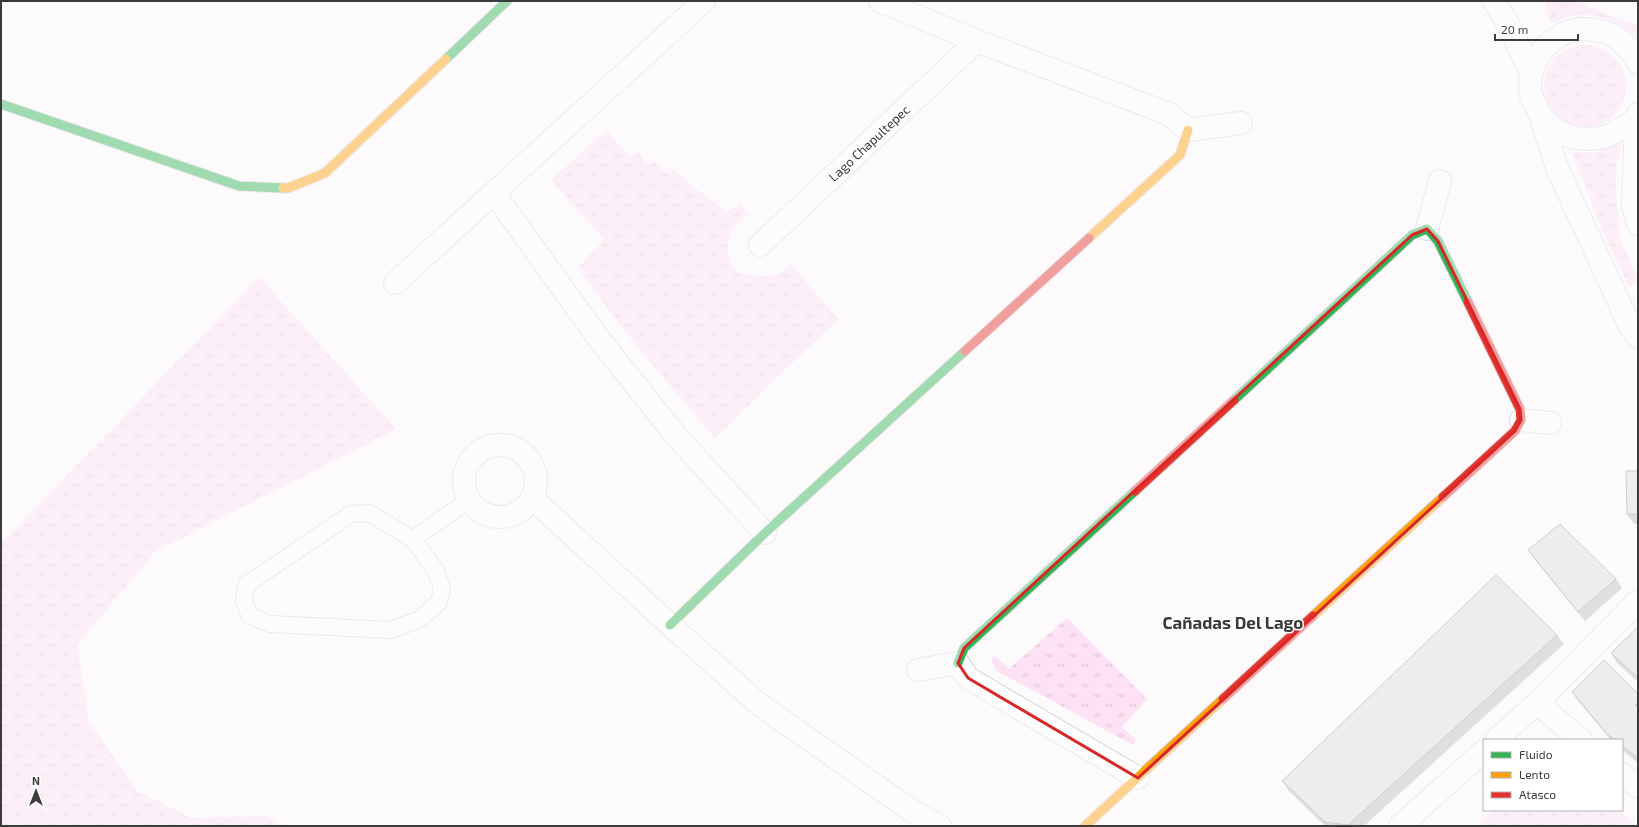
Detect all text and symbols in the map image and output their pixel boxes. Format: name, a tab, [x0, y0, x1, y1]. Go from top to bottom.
scale bar	[1495, 16, 1578, 42]
text: 20 m	[1501, 22, 1528, 36]
street label: Lago Chapultepec	[825, 101, 913, 185]
district label: Cañadas Del Lago	[1163, 612, 1303, 632]
legend	[1483, 739, 1623, 811]
text: Fluido	[1519, 747, 1553, 761]
text: Lento	[1519, 767, 1550, 781]
north arrow	[16, 771, 56, 811]
text: N	[32, 774, 40, 787]
text: Atasco	[1519, 787, 1556, 801]

